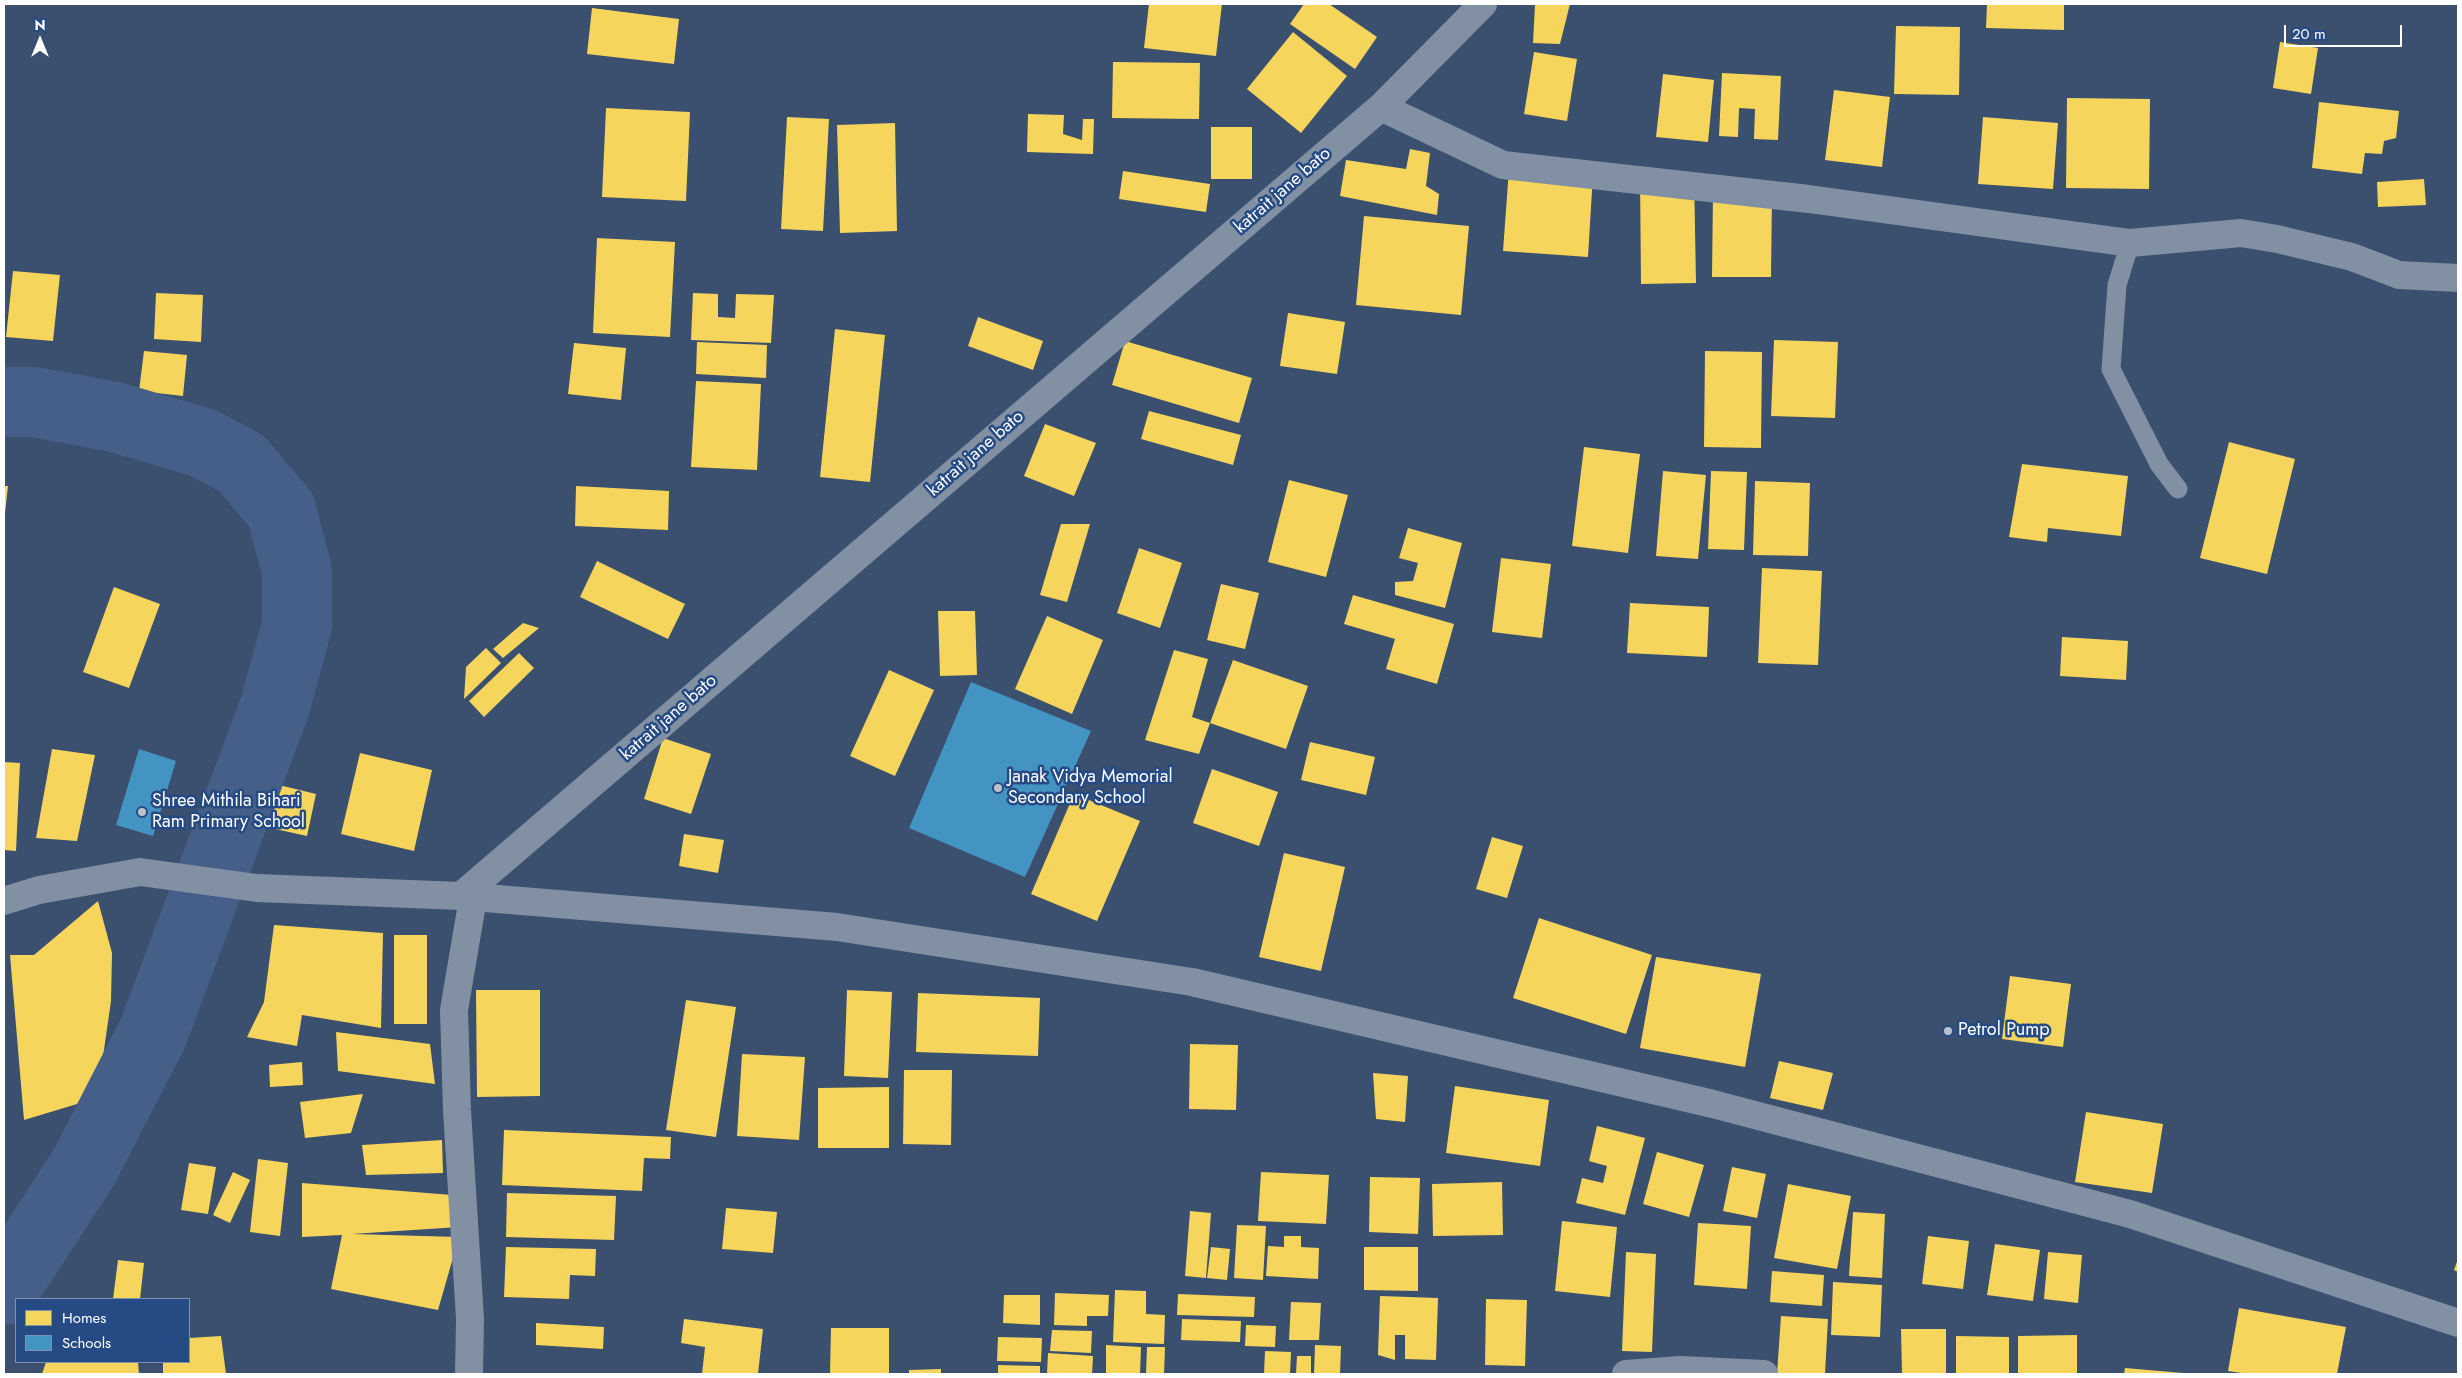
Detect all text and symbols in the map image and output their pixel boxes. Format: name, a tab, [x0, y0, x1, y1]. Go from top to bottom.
north arrow	[15, 15, 65, 65]
text: N	[34, 15, 46, 35]
scale bar	[2287, 15, 2404, 47]
text: 20 m	[2292, 23, 2326, 45]
street label: katrait jane bato	[1230, 143, 1336, 239]
street label: katrait jane bato	[923, 406, 1029, 502]
street label: katrait jane bato	[616, 670, 722, 766]
place label: Janak Vidya Memorial Secondary School	[1008, 767, 1173, 810]
marker: Janak Vidya Memorial Secondary School	[992, 782, 1004, 794]
place label: Shree Mithila Bihari Ram Primary School	[152, 791, 305, 834]
marker: Shree Mithila Bihari Ram Primary School	[136, 806, 148, 818]
place label: Petrol Pump	[1958, 1020, 2049, 1042]
marker: Petrol Pump	[1942, 1025, 1954, 1037]
legend	[15, 1298, 190, 1363]
text: Homes	[62, 1307, 106, 1329]
text: Schools	[62, 1332, 111, 1354]

